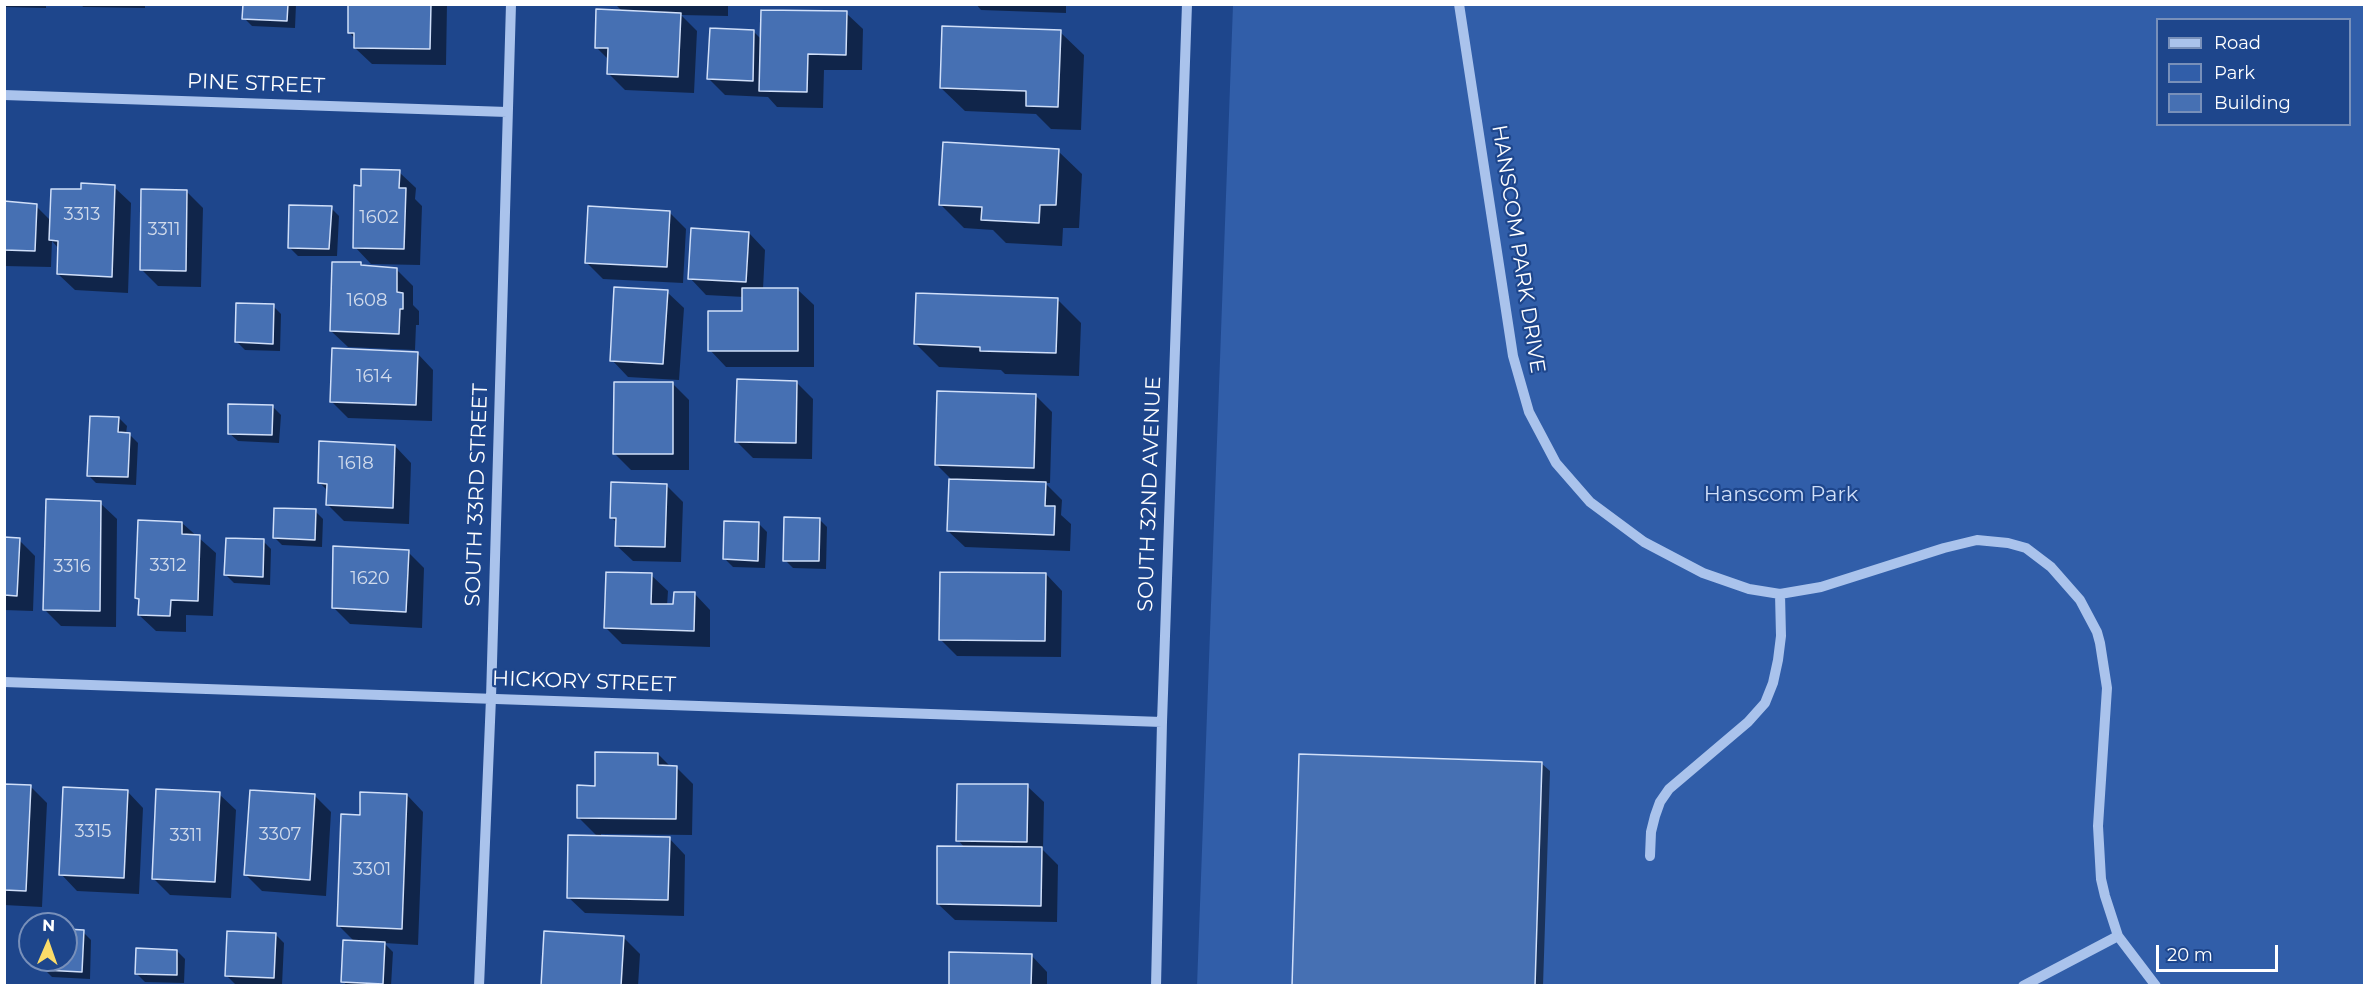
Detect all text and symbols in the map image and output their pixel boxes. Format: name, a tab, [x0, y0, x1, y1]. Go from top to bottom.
legend	[2156, 18, 2351, 126]
text: Road	[2214, 32, 2261, 54]
text: Park	[2214, 62, 2255, 84]
street label: PINE STREET	[187, 69, 325, 99]
text: Building	[2214, 92, 2291, 114]
street label: HANSCOM PARK DRIVE	[1486, 123, 1550, 375]
house number: 3313	[64, 204, 100, 226]
house number: 1602	[359, 207, 399, 229]
house number: 3311	[147, 219, 181, 241]
house number: 1608	[347, 290, 387, 312]
house number: 1614	[356, 366, 392, 388]
street label: SOUTH 32ND AVENUE	[1133, 376, 1167, 612]
street label: SOUTH 33RD STREET	[461, 383, 493, 607]
house number: 1618	[338, 453, 374, 475]
park label: Hanscom Park	[1704, 482, 1858, 508]
house number: 3312	[150, 555, 186, 577]
house number: 3316	[53, 556, 91, 578]
house number: 1620	[350, 568, 390, 590]
street label: HICKORY STREET	[492, 666, 676, 698]
house number: 3315	[75, 821, 111, 843]
house number: 3307	[259, 824, 301, 846]
house number: 3311	[169, 825, 203, 847]
house number: 3301	[353, 859, 391, 881]
north arrow	[18, 912, 78, 972]
text: N	[42, 916, 55, 935]
scale bar	[2159, 933, 2280, 971]
text: 20 m	[2167, 944, 2213, 966]

